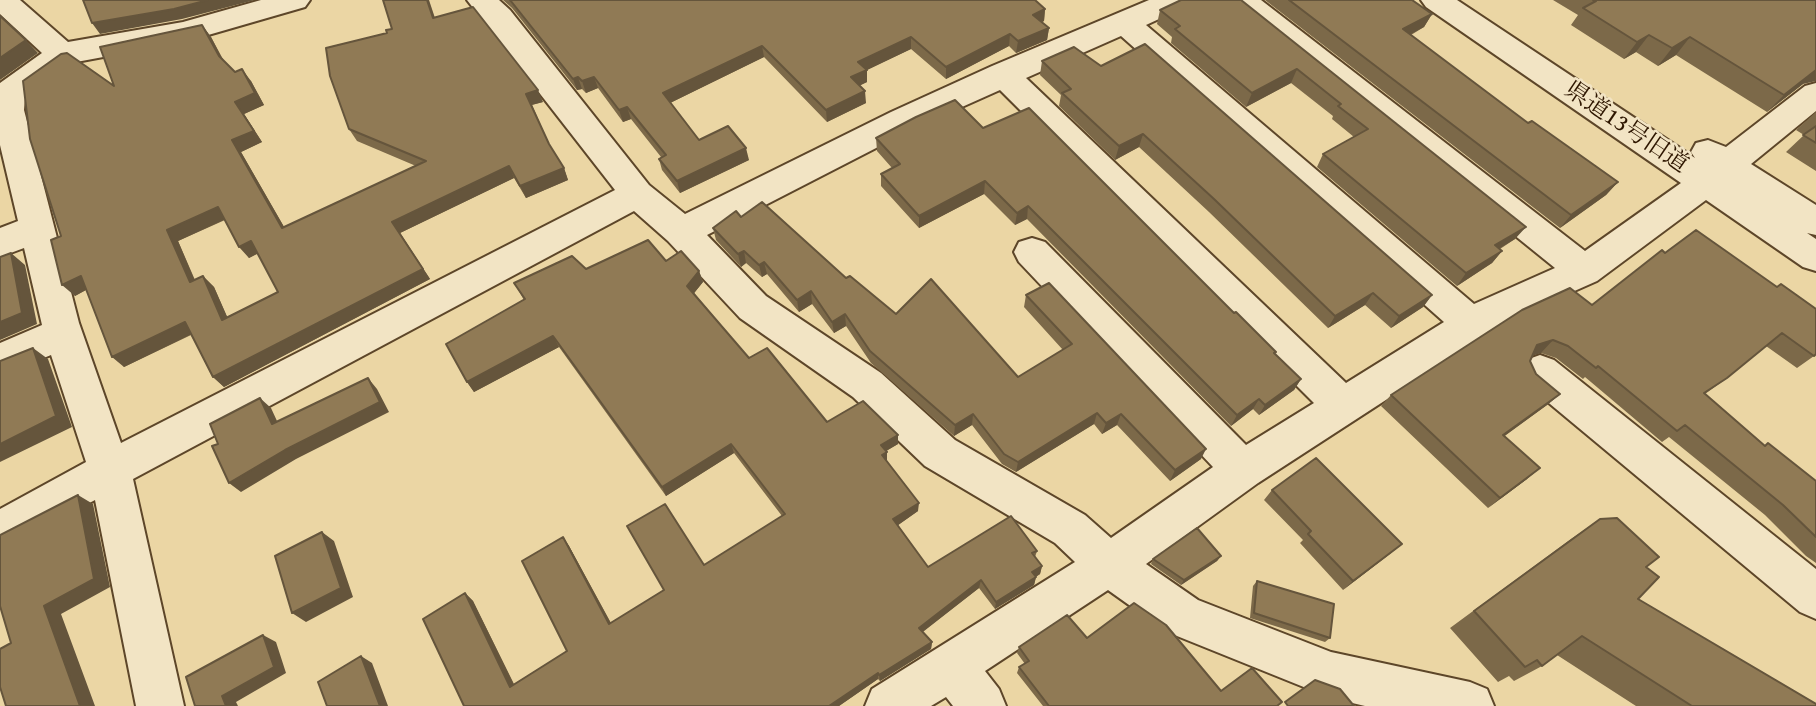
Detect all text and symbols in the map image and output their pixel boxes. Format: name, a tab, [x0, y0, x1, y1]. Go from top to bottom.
street label: 県道13号旧道	[1559, 76, 1693, 180]

